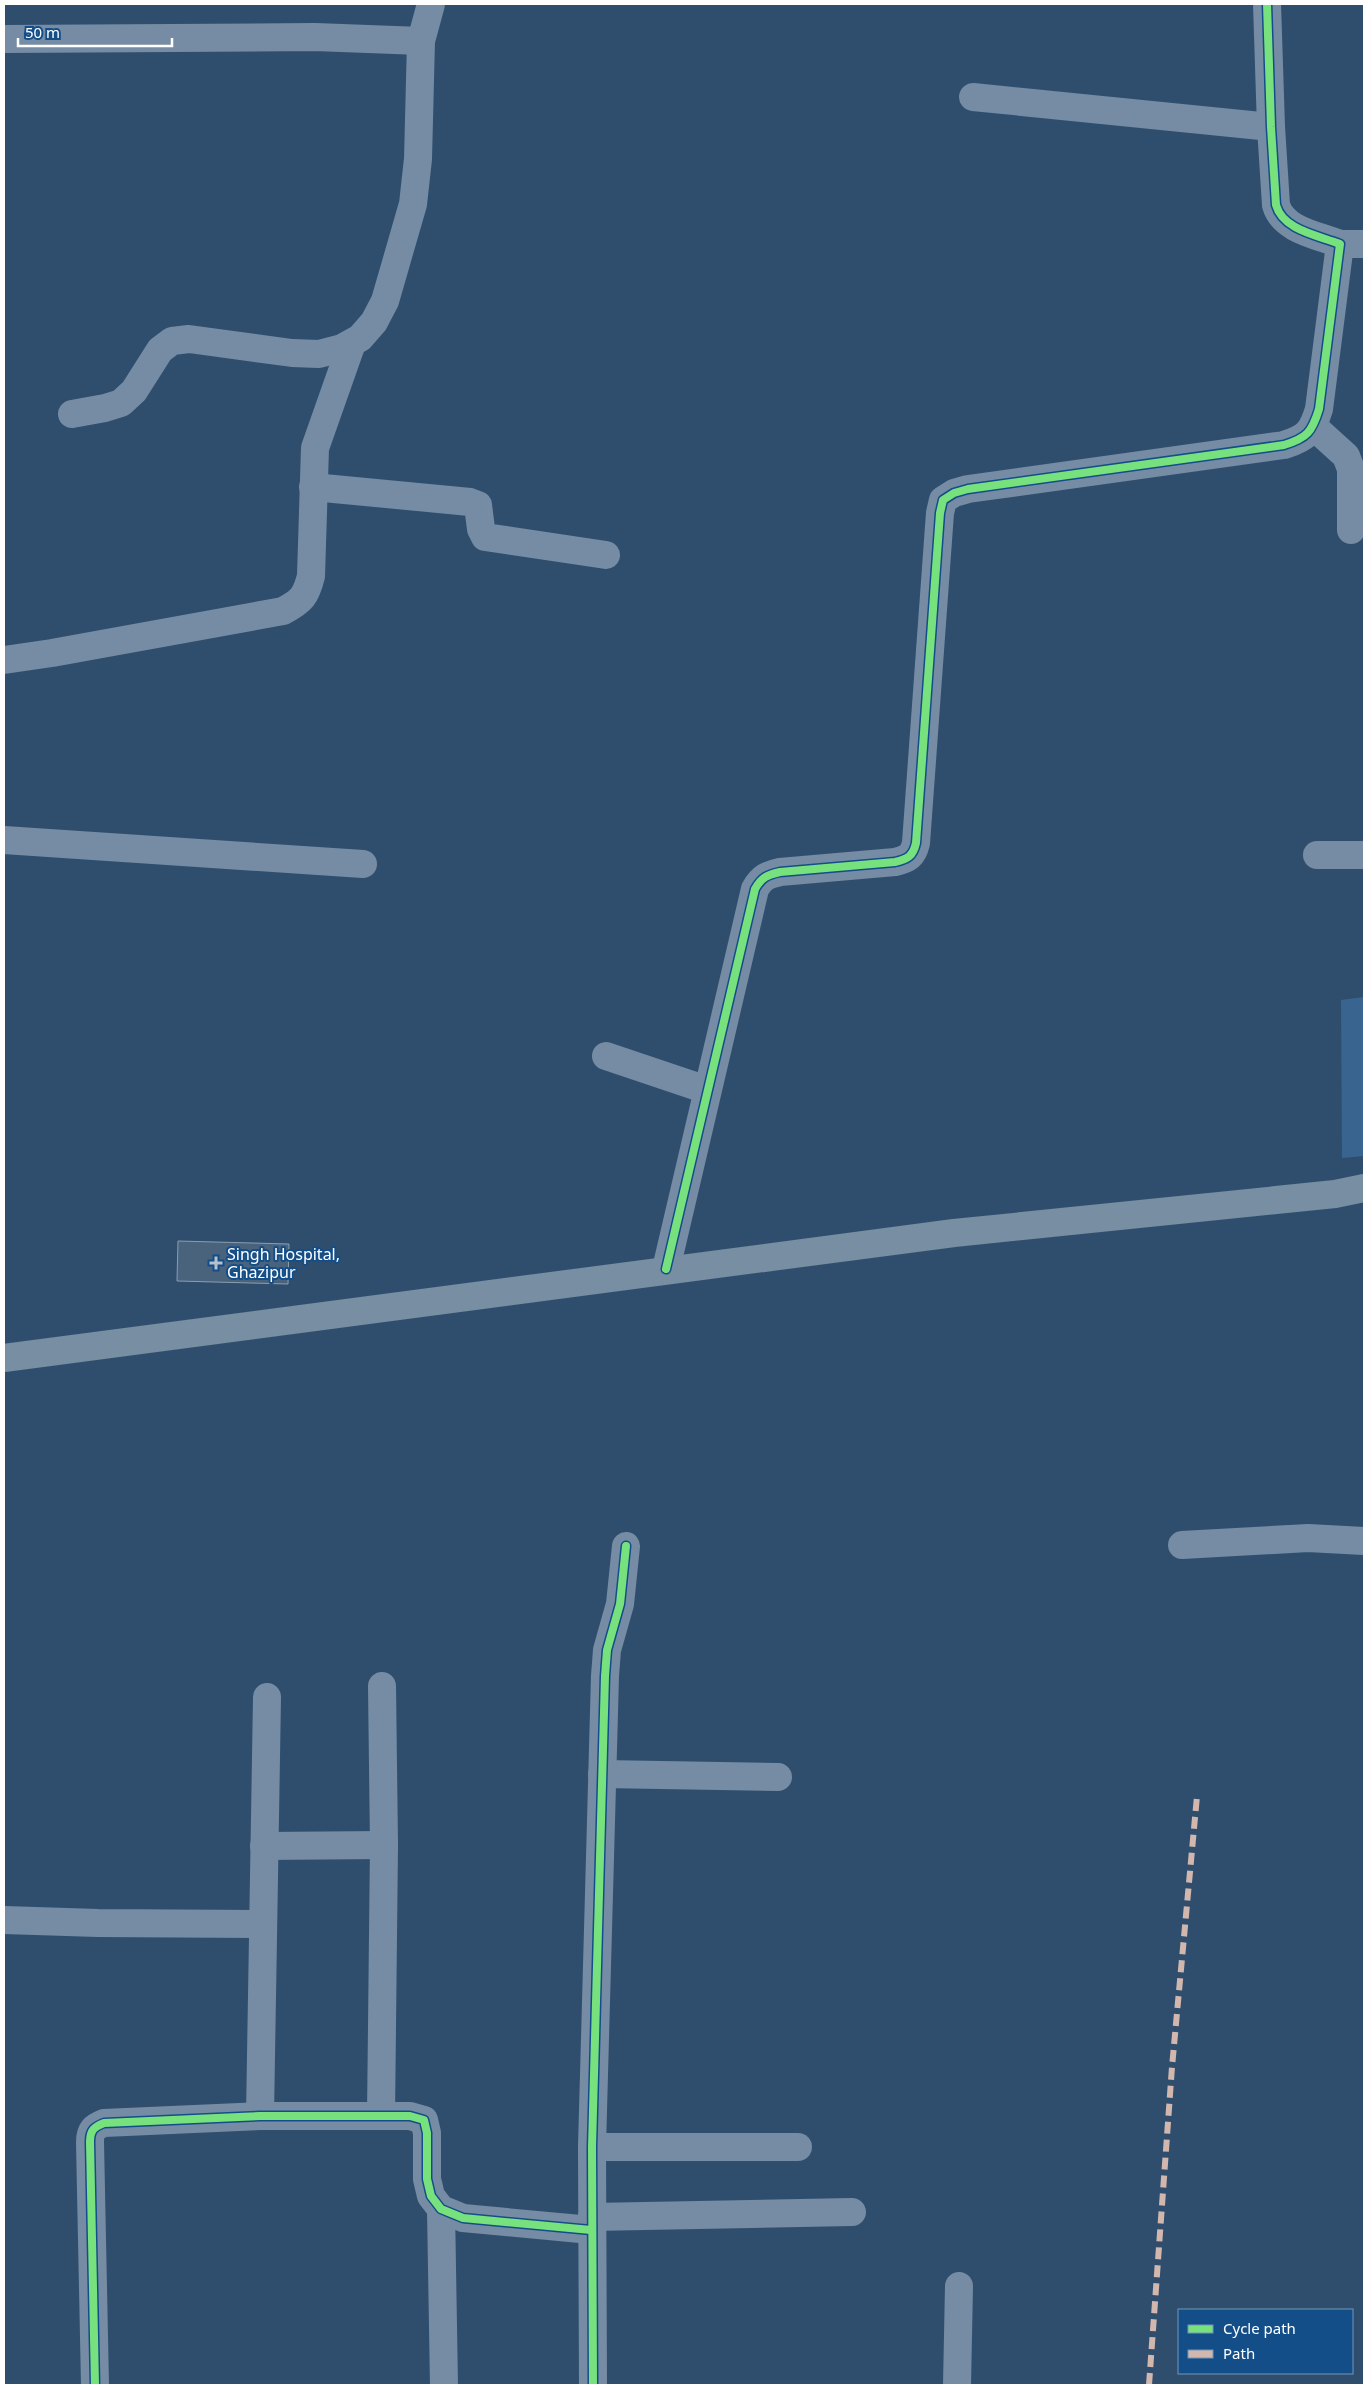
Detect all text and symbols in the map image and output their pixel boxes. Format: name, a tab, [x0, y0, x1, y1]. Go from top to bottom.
scale bar	[18, 15, 171, 47]
text: 50 m	[25, 22, 60, 42]
place label: Singh Hospital, Ghazipur	[227, 1243, 340, 1283]
marker: Singh Hospital, Ghazipur	[209, 1256, 223, 1270]
legend	[1178, 2309, 1353, 2374]
text: Cycle path	[1223, 2318, 1296, 2338]
text: Path	[1223, 2343, 1255, 2363]

